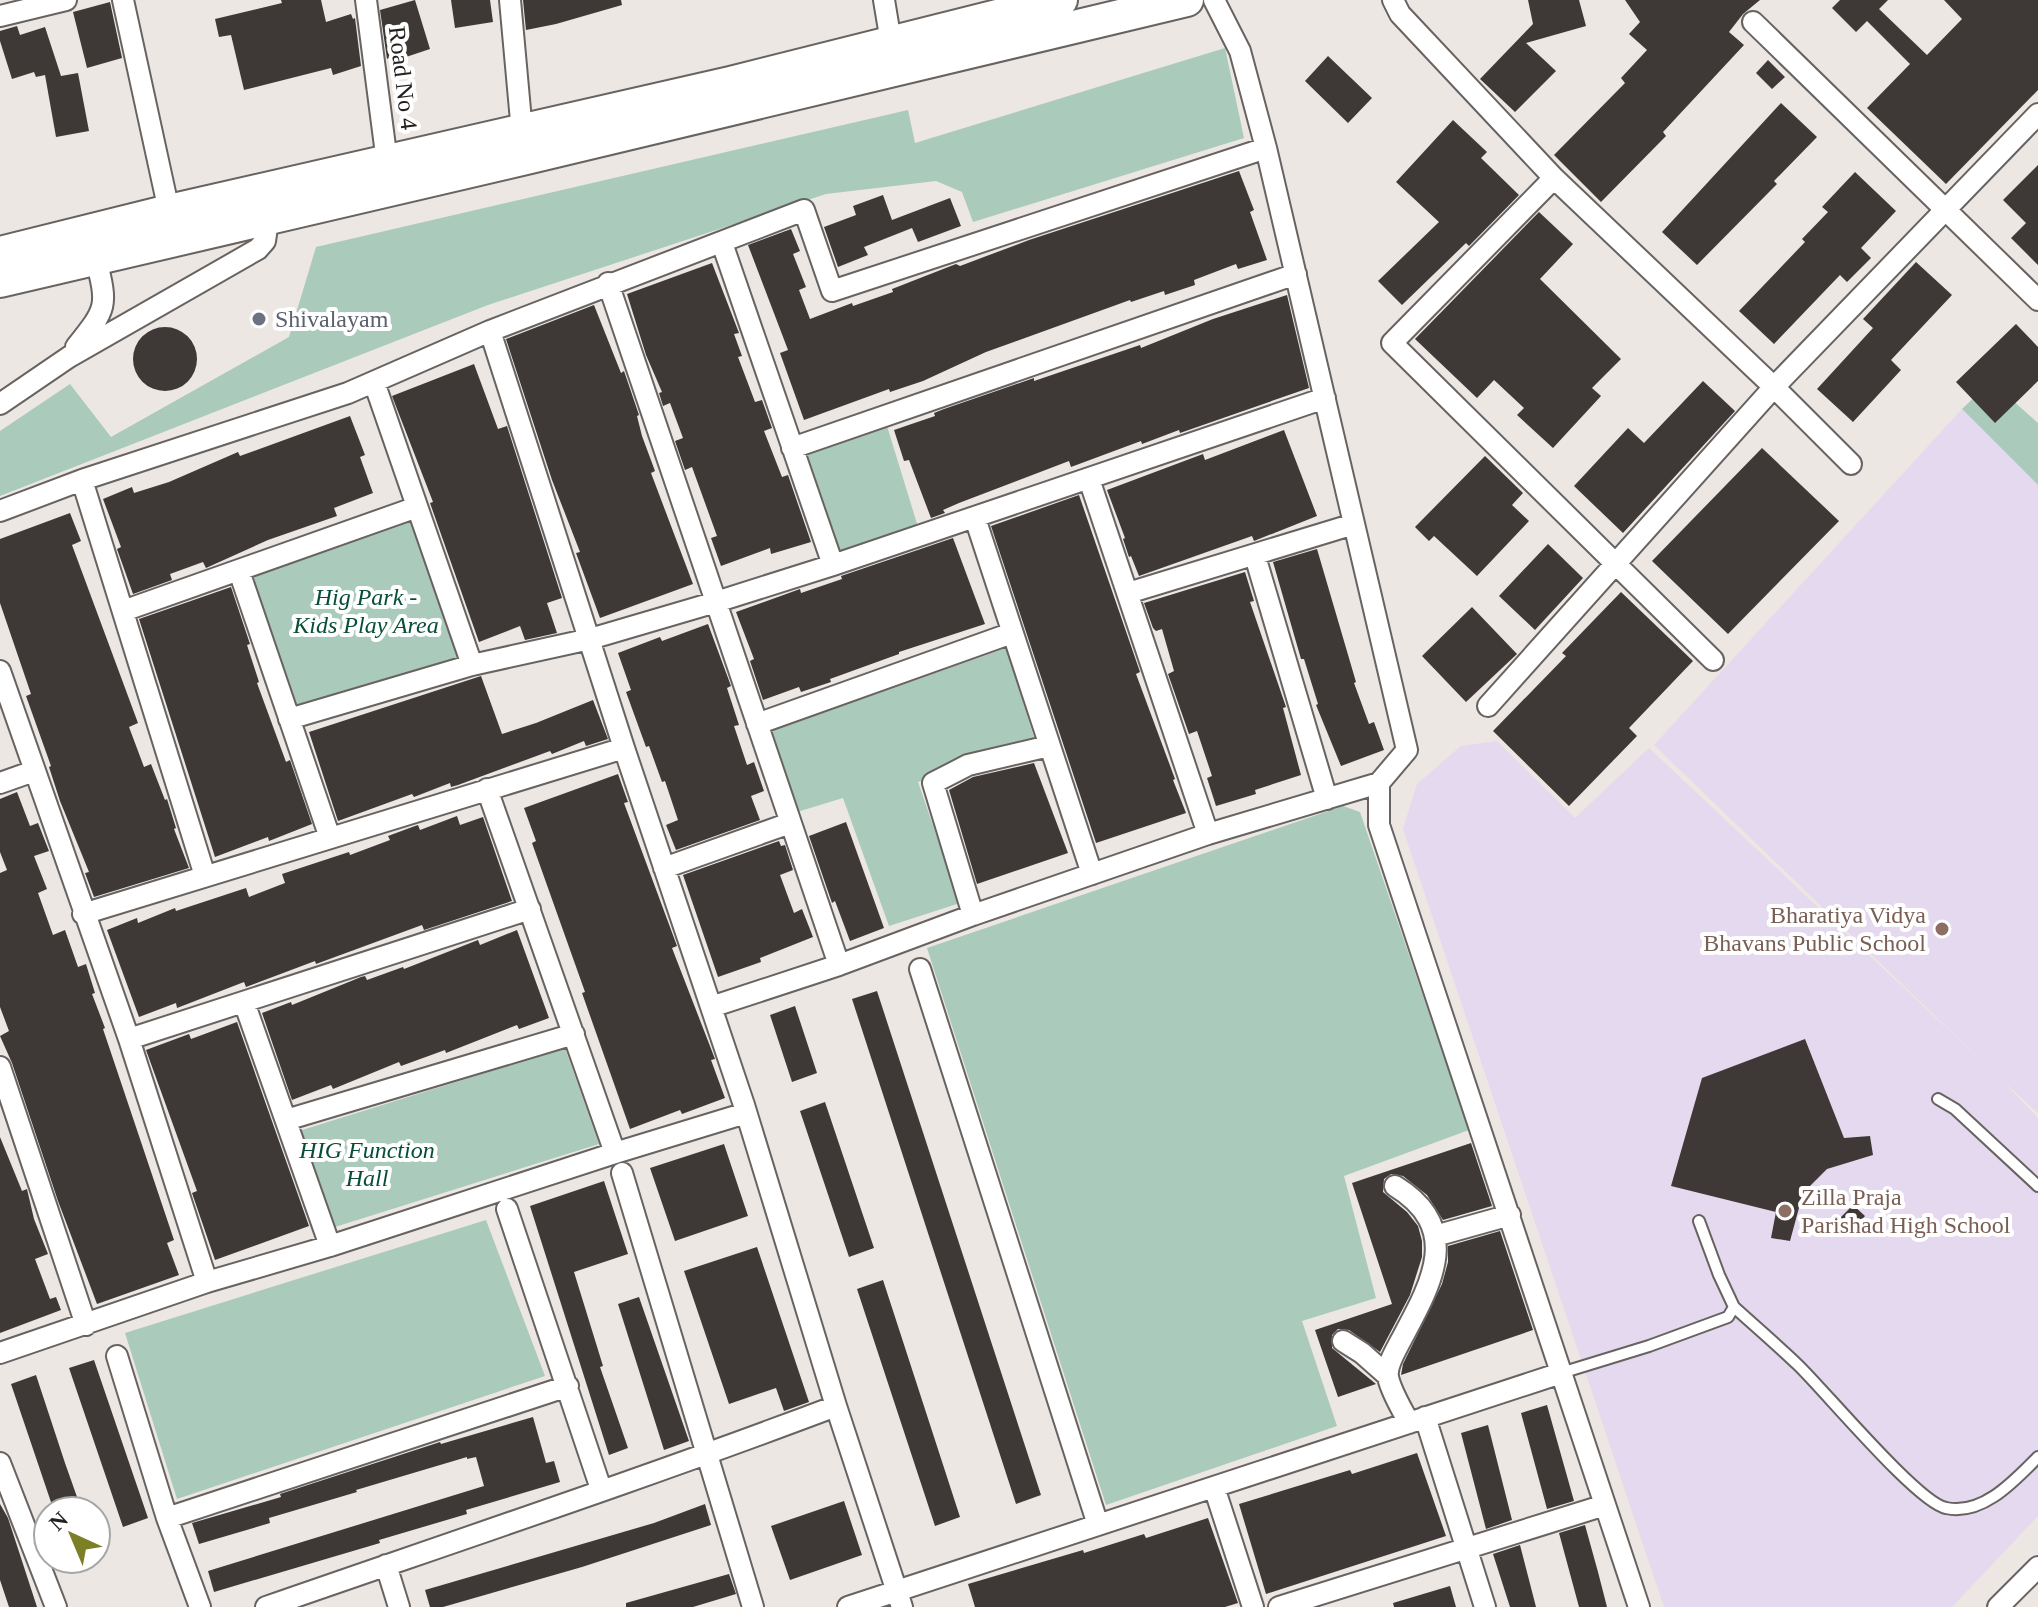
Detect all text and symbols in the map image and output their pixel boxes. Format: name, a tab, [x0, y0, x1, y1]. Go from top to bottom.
street label: Road No 4	[384, 25, 422, 131]
place label: Shivalayam	[275, 306, 389, 332]
marker: Shivalayam	[250, 310, 268, 328]
park label: Hig Park - Kids Play Area	[292, 584, 439, 638]
place label: Bharatiya Vidya Bhavans Public School	[1703, 902, 1926, 956]
marker: Bharatiya Vidya Bhavans Public School	[1933, 920, 1951, 938]
park label: HIG Function Hall	[298, 1137, 435, 1191]
place label: Zilla Praja Parishad High School	[1801, 1184, 2011, 1238]
marker: Zilla Praja Parishad High School	[1776, 1202, 1794, 1220]
north arrow	[32, 1495, 112, 1575]
text: N	[44, 1506, 73, 1535]

